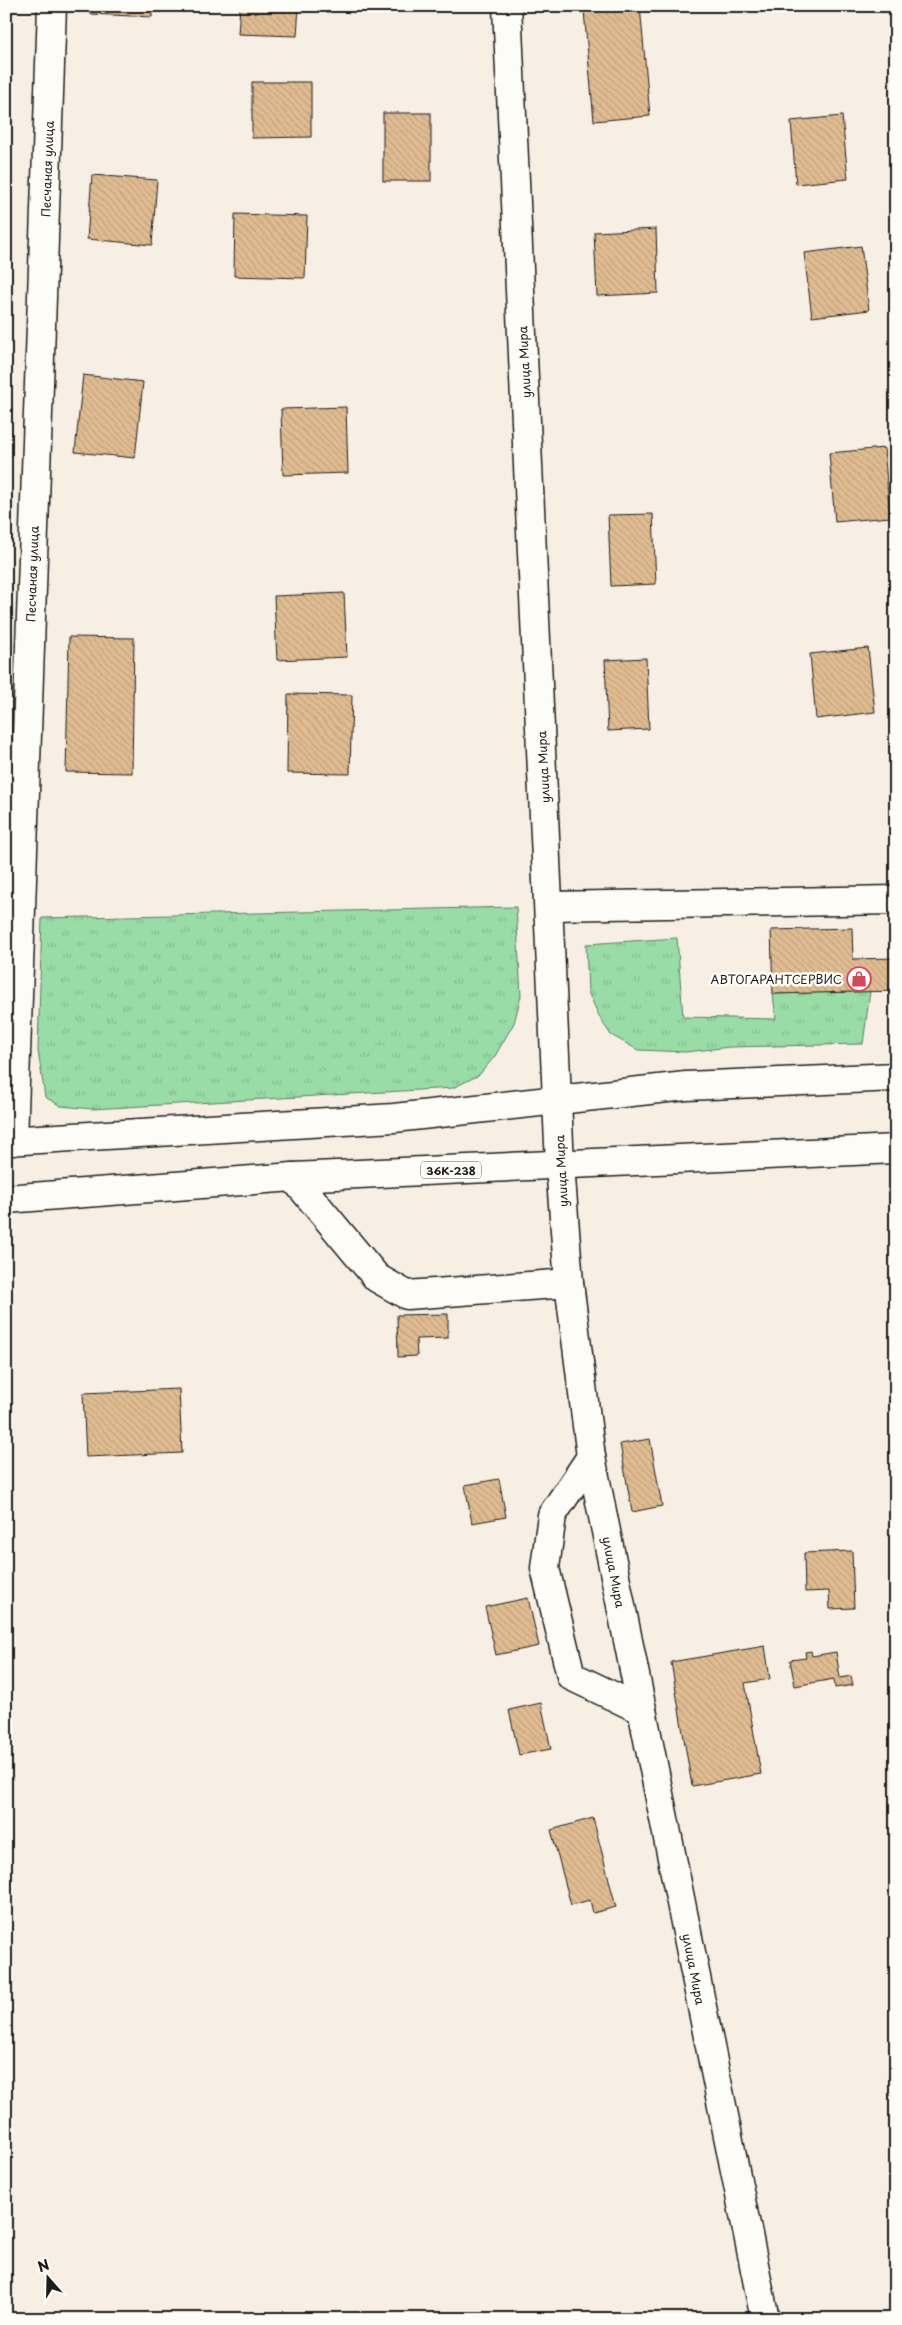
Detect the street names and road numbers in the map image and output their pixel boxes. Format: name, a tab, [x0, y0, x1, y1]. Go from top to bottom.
street label: Песчаная улица	[36, 120, 58, 217]
street label: улица Мира	[513, 325, 535, 399]
street label: Песчаная улица	[21, 525, 43, 622]
street label: улица Мира	[532, 730, 554, 804]
street label: улица Мира	[550, 1134, 572, 1208]
road number: 36К-238	[421, 1162, 481, 1178]
street label: улица Мира	[598, 1535, 630, 1610]
street label: улица Мира	[678, 1932, 710, 2007]

